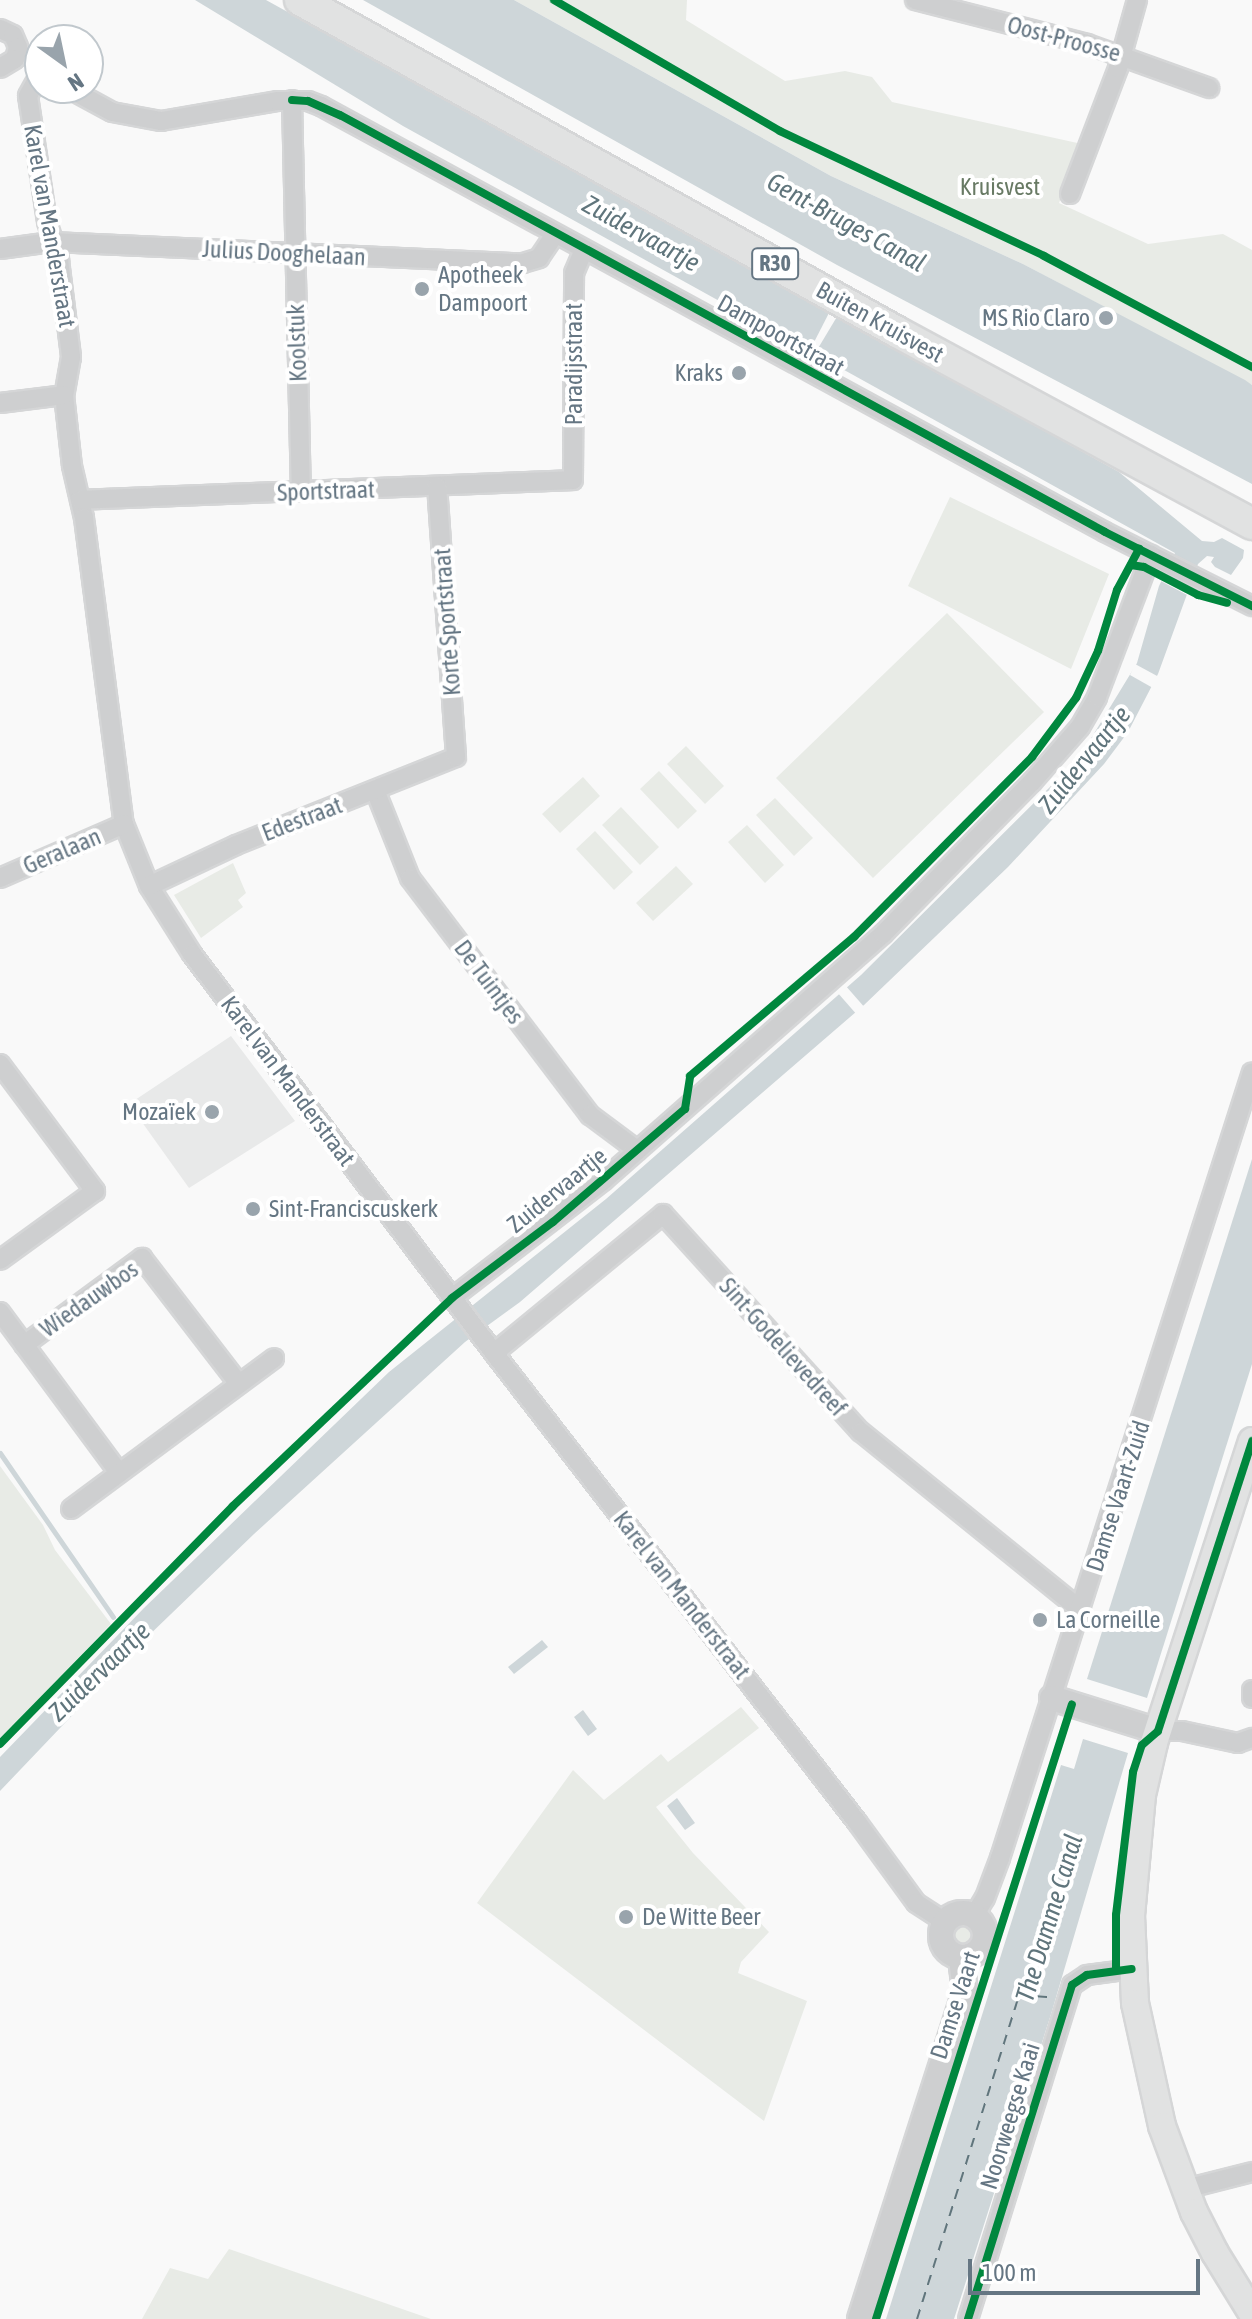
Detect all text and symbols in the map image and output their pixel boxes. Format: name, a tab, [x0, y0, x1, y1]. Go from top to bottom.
street label: Oost-Proosse	[1004, 10, 1124, 68]
north arrow	[24, 24, 104, 104]
text: N	[63, 68, 89, 97]
street label: Karel van Manderstraat	[18, 122, 82, 330]
water label: Gent-Bruges Canal	[761, 167, 931, 279]
park label: Kruisvest	[960, 173, 1040, 201]
water label: Zuidervaartje	[577, 189, 705, 279]
street label: Julius Dooghelaan	[202, 234, 366, 272]
road number: R30	[751, 246, 799, 282]
place label: Apotheek Dampoort	[438, 261, 528, 317]
street label: Buiten Kruisvest	[811, 275, 949, 369]
marker: Apotheek Dampoort	[413, 280, 431, 298]
street label: Dampoortstraat	[712, 288, 850, 382]
street label: Paradijsstraat	[560, 303, 588, 425]
street label: Koolstuk	[281, 304, 313, 382]
place label: MS Rio Claro	[982, 304, 1090, 332]
marker: MS Rio Claro	[1097, 309, 1115, 327]
place label: Kraks	[674, 359, 723, 387]
marker: Kraks	[730, 364, 748, 382]
street label: Sportstraat	[277, 475, 375, 507]
street label: Korte Sportstraat	[427, 547, 467, 697]
water label: Zuidervaartje	[1032, 700, 1138, 820]
street label: Edestraat	[258, 791, 346, 847]
street label: Geralaan	[19, 822, 105, 880]
street label: De Tuintjes	[448, 934, 530, 1030]
street label: Karel van Manderstraat	[215, 990, 361, 1172]
place label: Mozaïek	[122, 1098, 196, 1126]
marker: Mozaïek	[203, 1103, 221, 1121]
street label: Zuidervaartje	[502, 1141, 612, 1239]
place label: Sint-Franciscuskerk	[269, 1195, 438, 1223]
marker: Sint-Franciscuskerk	[244, 1200, 262, 1218]
street label: Wiedauwbos	[34, 1255, 144, 1343]
street label: Sint-Godelievedreef	[713, 1272, 853, 1422]
street label: Damse Vaart-Zuid	[1080, 1417, 1156, 1575]
street label: Karel van Manderstraat	[607, 1505, 757, 1685]
place label: La Corneille	[1056, 1606, 1160, 1634]
marker: La Corneille	[1031, 1611, 1049, 1629]
water label: Zuidervaartje	[43, 1616, 157, 1728]
water label: The Damme Canal	[1010, 1830, 1090, 2006]
place label: De Witte Beer	[642, 1903, 760, 1931]
marker: De Witte Beer	[617, 1908, 635, 1926]
street label: Damse Vaart	[924, 1947, 986, 2063]
street label: Noorweegse Kaai	[974, 2039, 1046, 2193]
scale bar	[972, 2243, 1204, 2293]
text: 100 m	[982, 2259, 1036, 2286]

